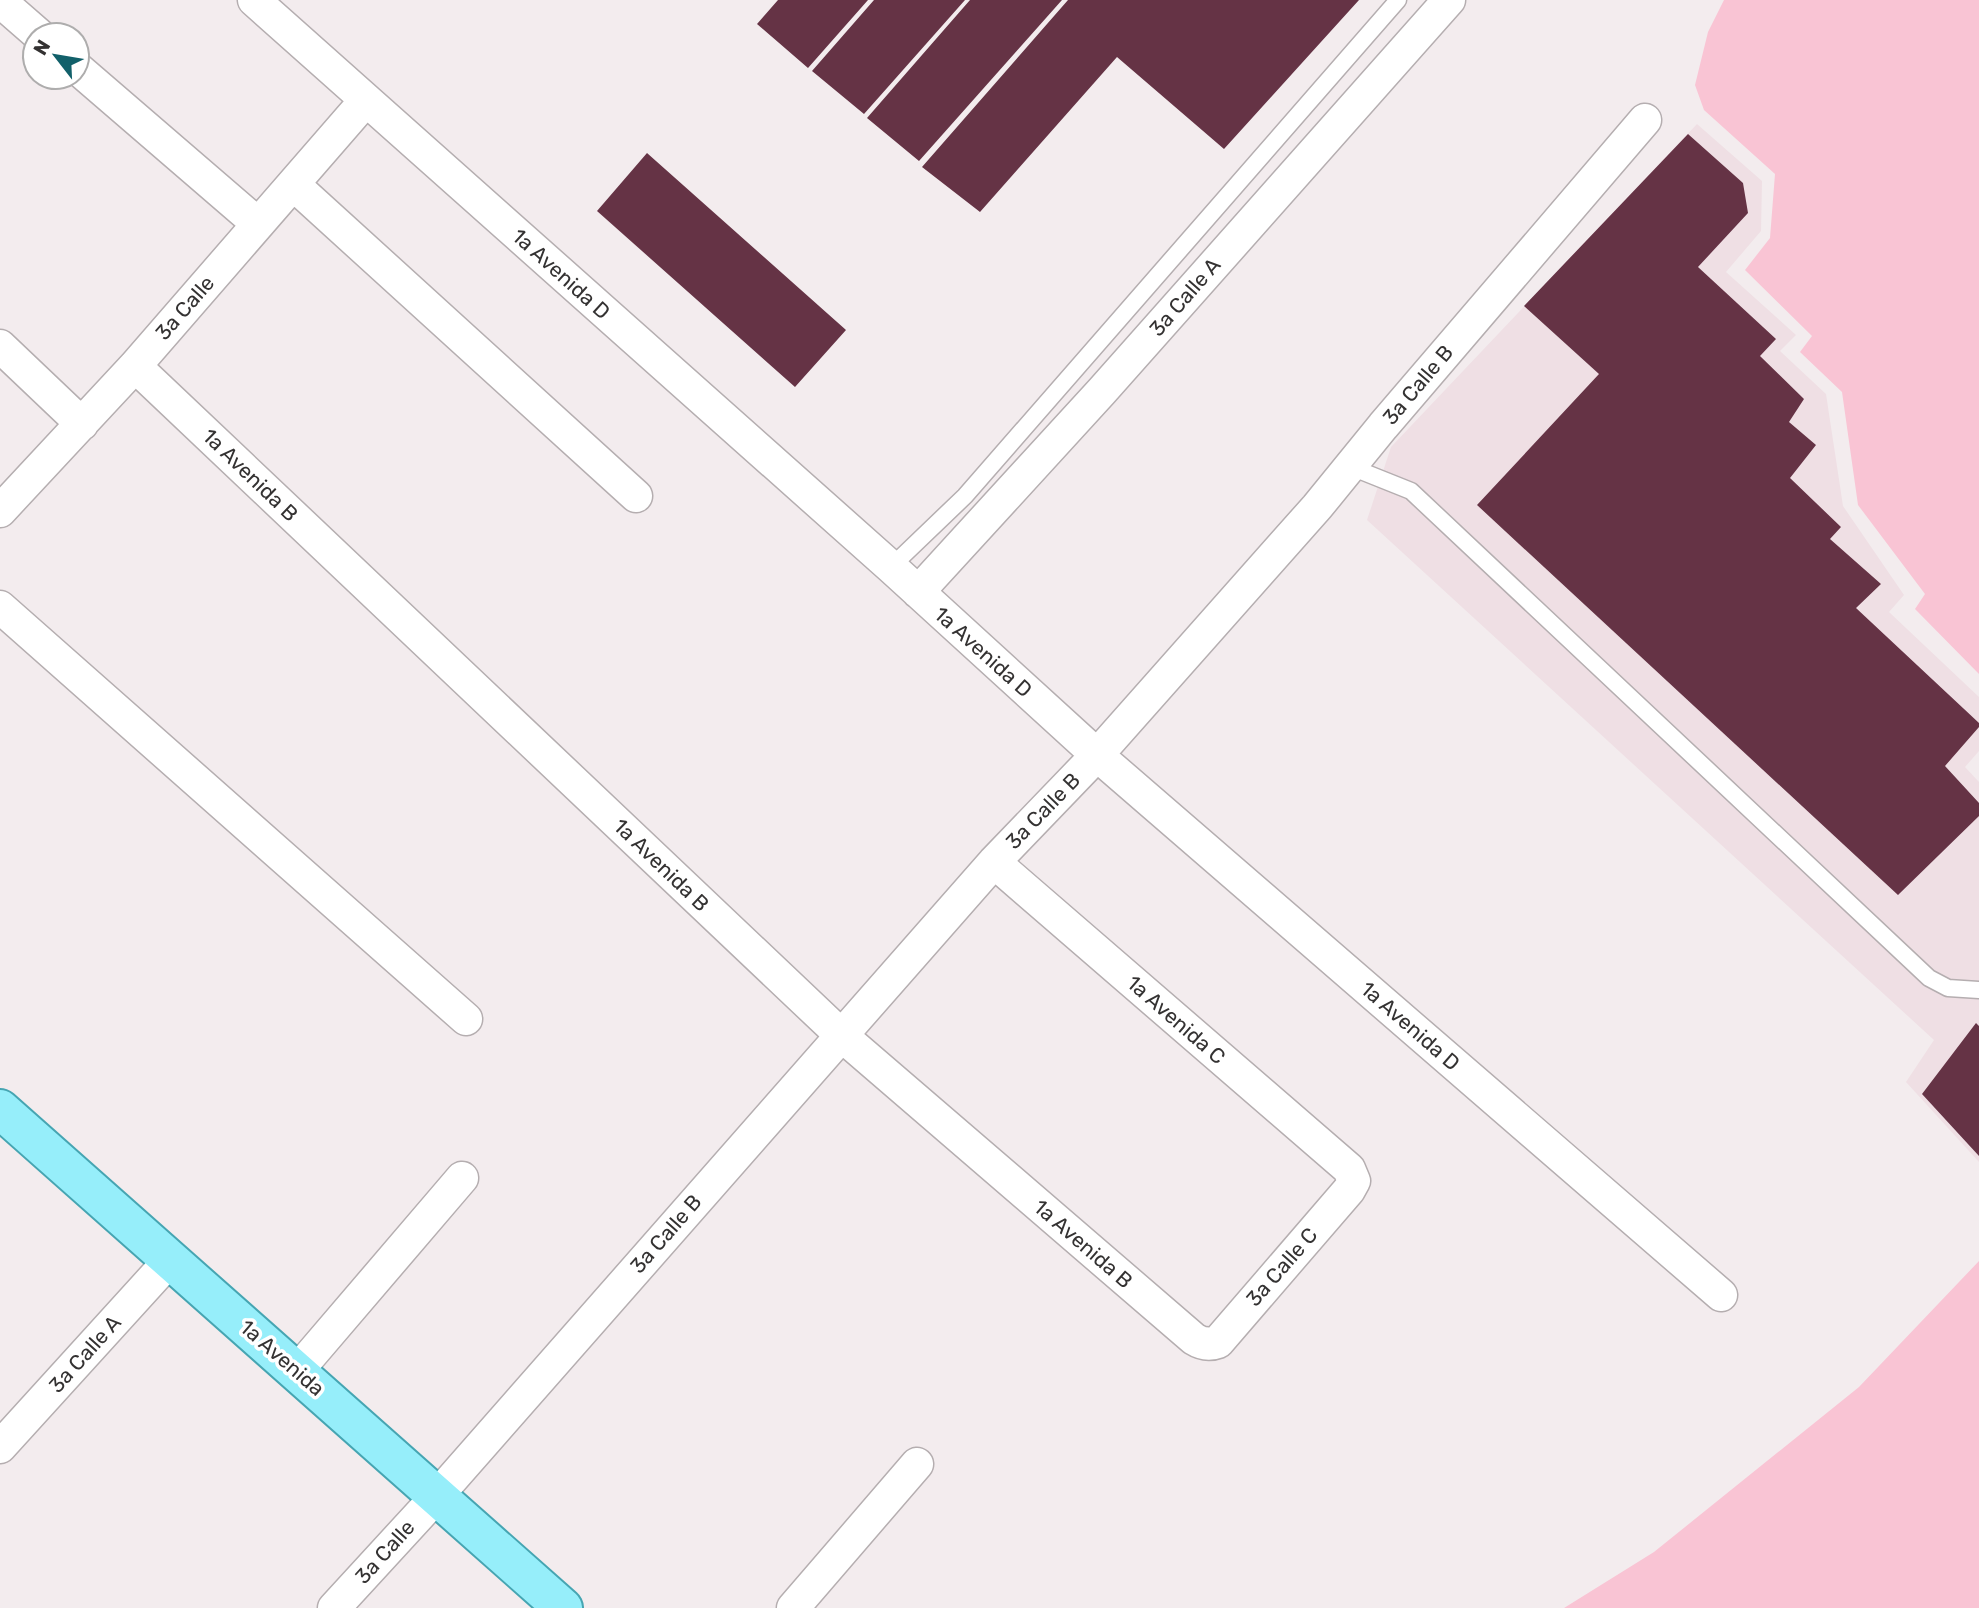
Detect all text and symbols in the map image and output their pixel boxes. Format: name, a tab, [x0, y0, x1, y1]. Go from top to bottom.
north arrow	[21, 21, 91, 91]
text: N	[28, 36, 55, 59]
street label: 1a Avenida D	[507, 223, 615, 324]
street label: 3a Calle A	[1144, 252, 1225, 341]
street label: 3a Calle	[150, 270, 219, 345]
street label: 3a Calle B	[1377, 340, 1458, 430]
street label: 1a Avenida B	[198, 423, 303, 526]
street label: 1a Avenida D	[929, 601, 1037, 702]
street label: 3a Calle B	[1000, 767, 1085, 854]
street label: 1a Avenida B	[609, 813, 714, 916]
street label: 1a Avenida C	[1122, 970, 1231, 1069]
street label: 1a Avenida D	[1356, 976, 1465, 1075]
street label: 3a Calle B	[625, 1189, 707, 1278]
street label: 1a Avenida B	[1029, 1194, 1138, 1293]
street label: 3a Calle C	[1241, 1222, 1323, 1311]
street label: 3a Calle A	[43, 1310, 126, 1398]
street label: 1a Avenida	[235, 1314, 330, 1401]
street label: 3a Calle	[350, 1515, 420, 1589]

